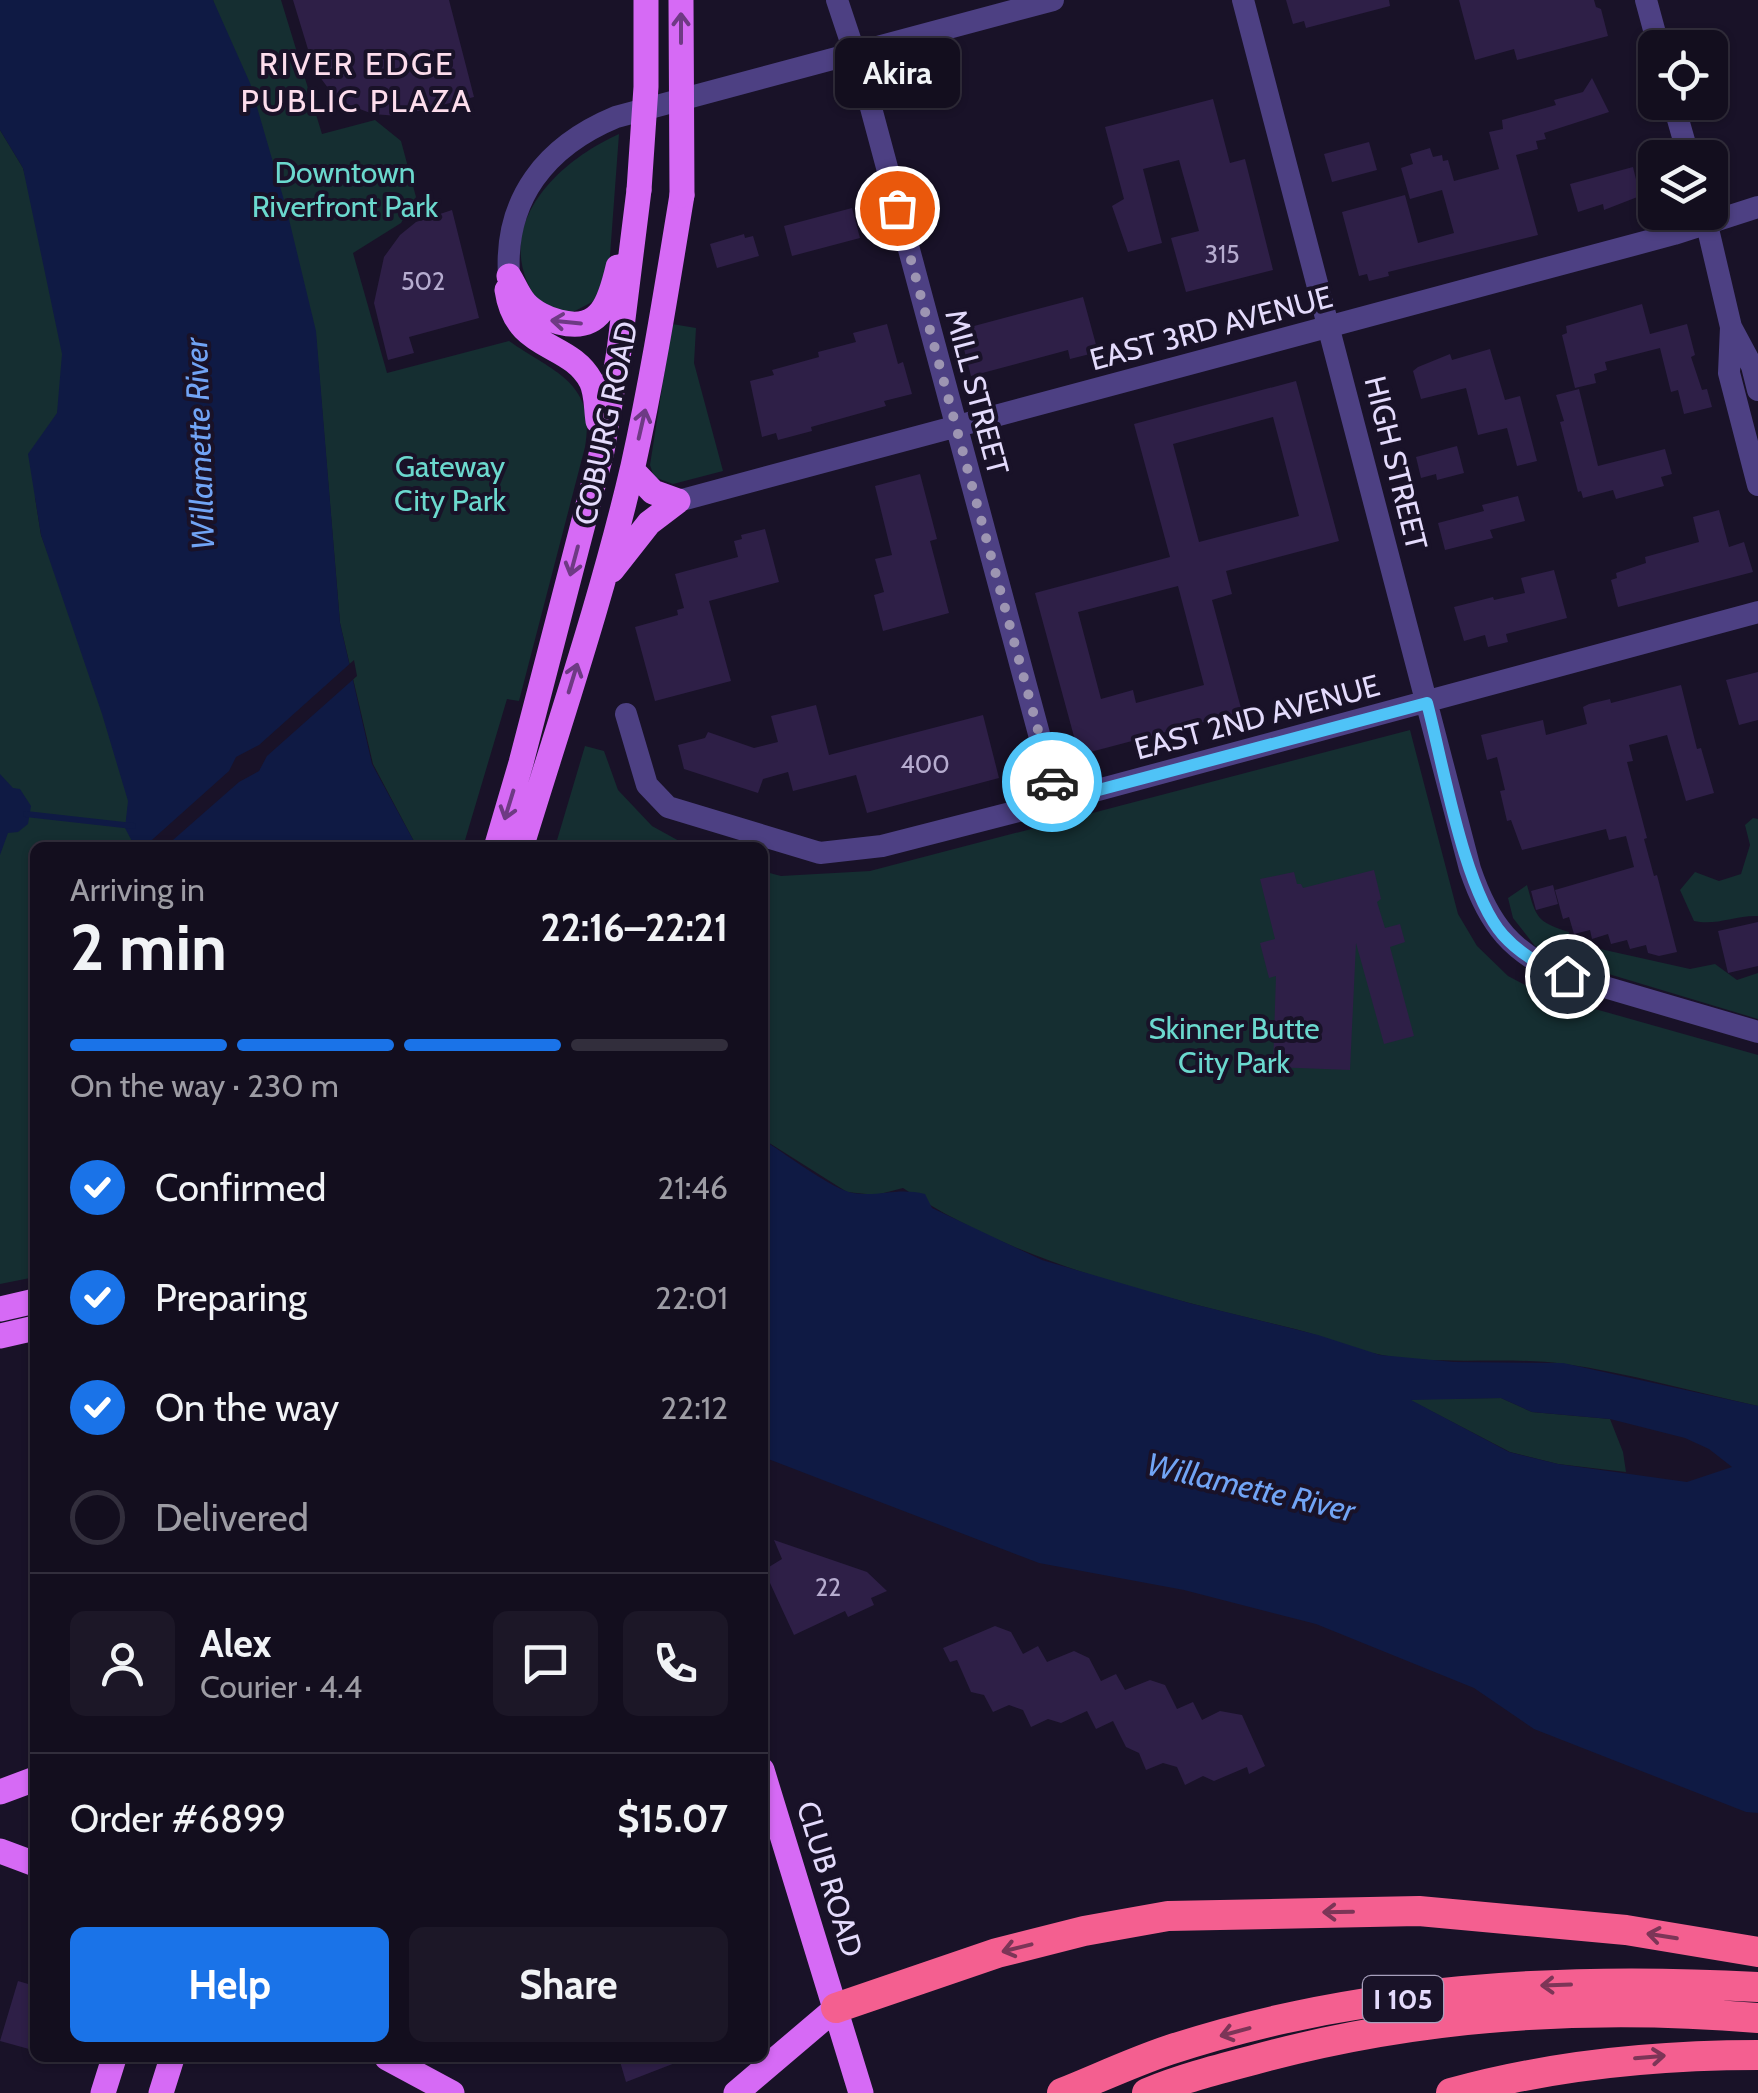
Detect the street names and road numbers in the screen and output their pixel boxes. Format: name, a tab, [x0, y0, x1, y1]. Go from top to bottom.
street label: EAST 3RD AVENUE	[1086, 278, 1336, 378]
street label: MILL STREET	[937, 305, 1017, 479]
street label: COBURG ROAD	[566, 318, 646, 528]
street label: HIGH STREET	[1357, 372, 1435, 554]
street label: EAST 2ND AVENUE	[1130, 666, 1384, 768]
street label: CLUB ROAD	[789, 1797, 871, 1961]
road number: I 105	[1363, 1976, 1443, 2022]

